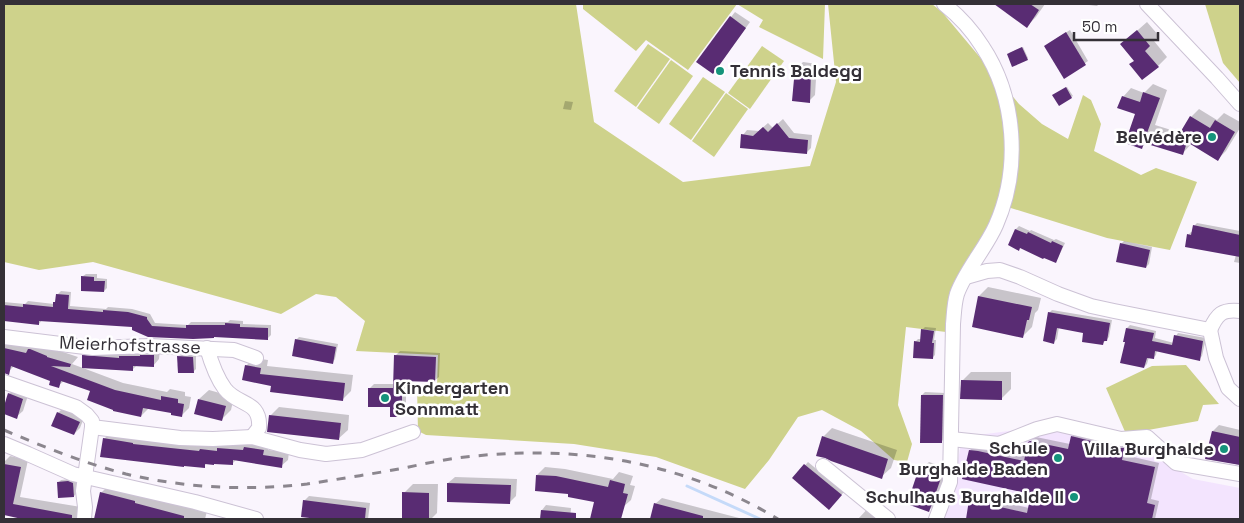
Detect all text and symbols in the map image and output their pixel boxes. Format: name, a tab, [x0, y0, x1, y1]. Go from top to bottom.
scale bar	[1074, 10, 1158, 42]
text: 50 m	[1082, 17, 1117, 36]
place label: Tennis Baldegg	[730, 59, 862, 82]
marker: Tennis Baldegg	[714, 65, 726, 77]
place label: Belvédère	[1116, 125, 1202, 148]
marker: Belvédère	[1206, 131, 1218, 143]
street label: Meierhofstrasse	[59, 331, 201, 358]
place label: Kindergarten Sonnmatt	[395, 376, 509, 420]
marker: Kindergarten Sonnmatt	[379, 392, 391, 404]
place label: Schule Burghalde Baden	[899, 436, 1048, 480]
place label: Villa Burghalde	[1084, 437, 1214, 460]
marker: Villa Burghalde	[1218, 443, 1230, 455]
marker: Schule Burghalde Baden	[1052, 452, 1064, 464]
place label: Schulhaus Burghalde II	[866, 485, 1064, 508]
marker: Schulhaus Burghalde II	[1068, 491, 1080, 503]

